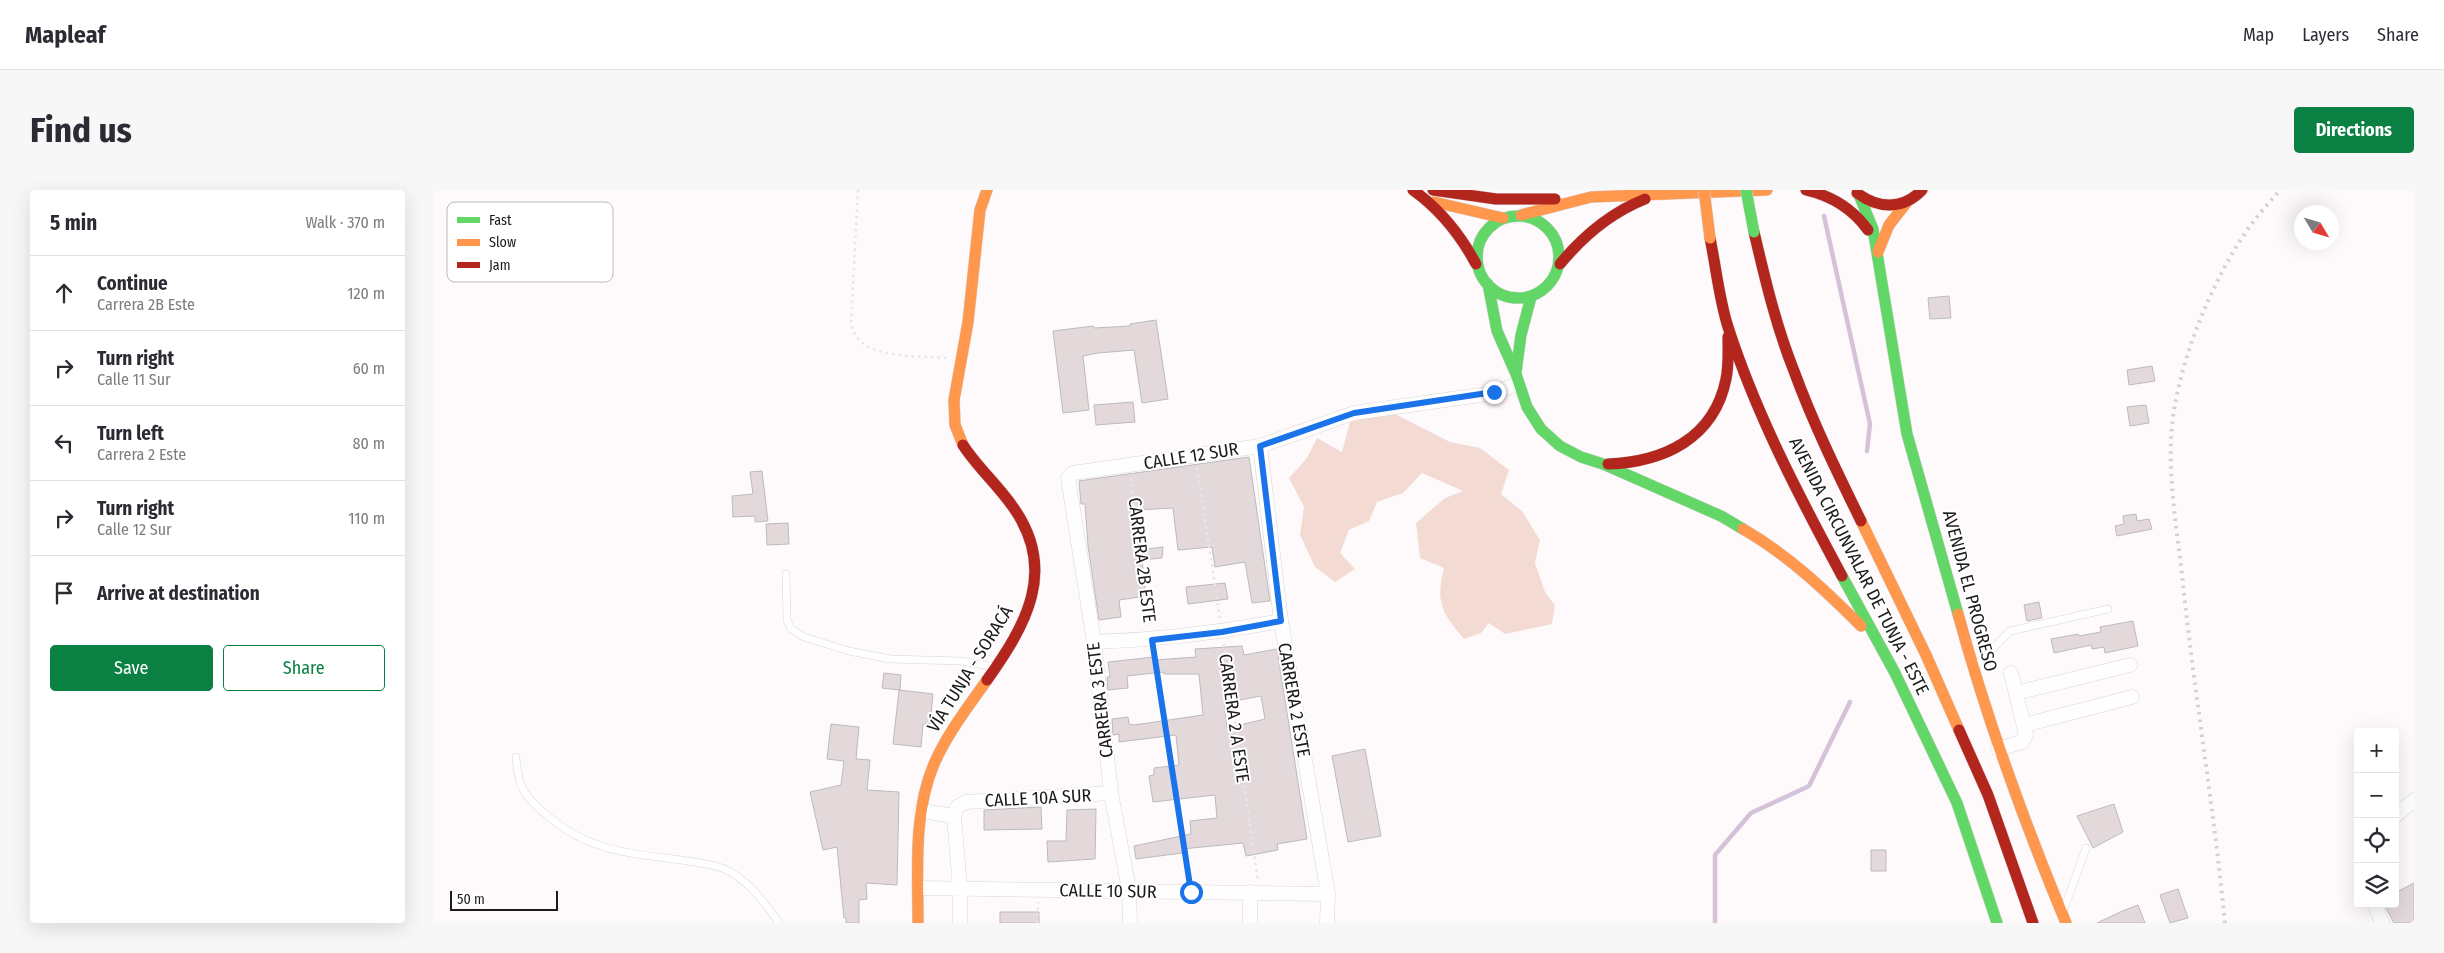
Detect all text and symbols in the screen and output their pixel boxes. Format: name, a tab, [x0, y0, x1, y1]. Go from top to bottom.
text: Mapleaf	[25, 21, 105, 49]
text: Map	[2243, 24, 2274, 46]
text: Layers	[2302, 24, 2349, 46]
text: Share	[2377, 24, 2419, 46]
button: Directions	[2294, 107, 2414, 153]
text: Find us	[30, 109, 132, 151]
legend	[447, 202, 613, 282]
north arrow	[2294, 205, 2339, 250]
text: 5 min	[50, 210, 97, 236]
text: Fast	[489, 212, 512, 229]
text: Walk · 370 m	[305, 213, 385, 232]
text: Slow	[489, 234, 516, 251]
text: Jam	[489, 257, 510, 274]
text: Continue	[97, 272, 168, 295]
icon: ahead	[50, 279, 78, 307]
text: 120 m	[347, 284, 385, 303]
text: Carrera 2B Este	[97, 295, 195, 314]
text: Turn right	[97, 347, 174, 370]
icon: right	[50, 354, 78, 382]
text: 60 m	[353, 359, 385, 378]
text: Calle 11 Sur	[97, 370, 171, 389]
route end	[1483, 381, 1506, 404]
text: Turn left	[97, 422, 164, 445]
icon: left	[50, 429, 78, 457]
street label: AVENIDA CIRCUNVALAR DE TUNJA - ESTE	[1784, 433, 1934, 699]
text: 80 m	[353, 434, 385, 453]
street label: CALLE 12 SUR	[1142, 438, 1240, 474]
text: Carrera 2 Este	[97, 445, 186, 464]
street label: CARRERA 2B ESTE	[1123, 496, 1161, 624]
text: Turn right	[97, 497, 174, 520]
icon: right	[50, 504, 78, 532]
street label: AVENIDA EL PROGRESO	[1938, 508, 2002, 674]
text: 110 m	[348, 509, 385, 528]
text: Calle 12 Sur	[97, 520, 172, 539]
icon: arrive	[50, 579, 78, 607]
text: Arrive at destination	[97, 582, 260, 605]
street label: VÍA TUNJA - SORACÁ	[921, 601, 1018, 736]
street label: CARRERA 3 ESTE	[1082, 641, 1118, 759]
street label: CARRERA 2 ESTE	[1273, 641, 1315, 759]
button: Save	[50, 645, 213, 691]
button: Share	[223, 645, 385, 691]
street label: CARRERA 2 A ESTE	[1214, 652, 1254, 784]
map controls	[2354, 728, 2399, 908]
button: +	[2354, 728, 2399, 773]
button: −	[2354, 773, 2399, 818]
street label: CALLE 10A SUR	[984, 784, 1092, 812]
button: locate	[2354, 818, 2399, 863]
button: layers	[2354, 863, 2399, 908]
street label: CALLE 10 SUR	[1059, 879, 1157, 903]
route start	[1180, 881, 1203, 904]
scale bar	[450, 888, 557, 911]
text: 50 m	[457, 891, 485, 908]

